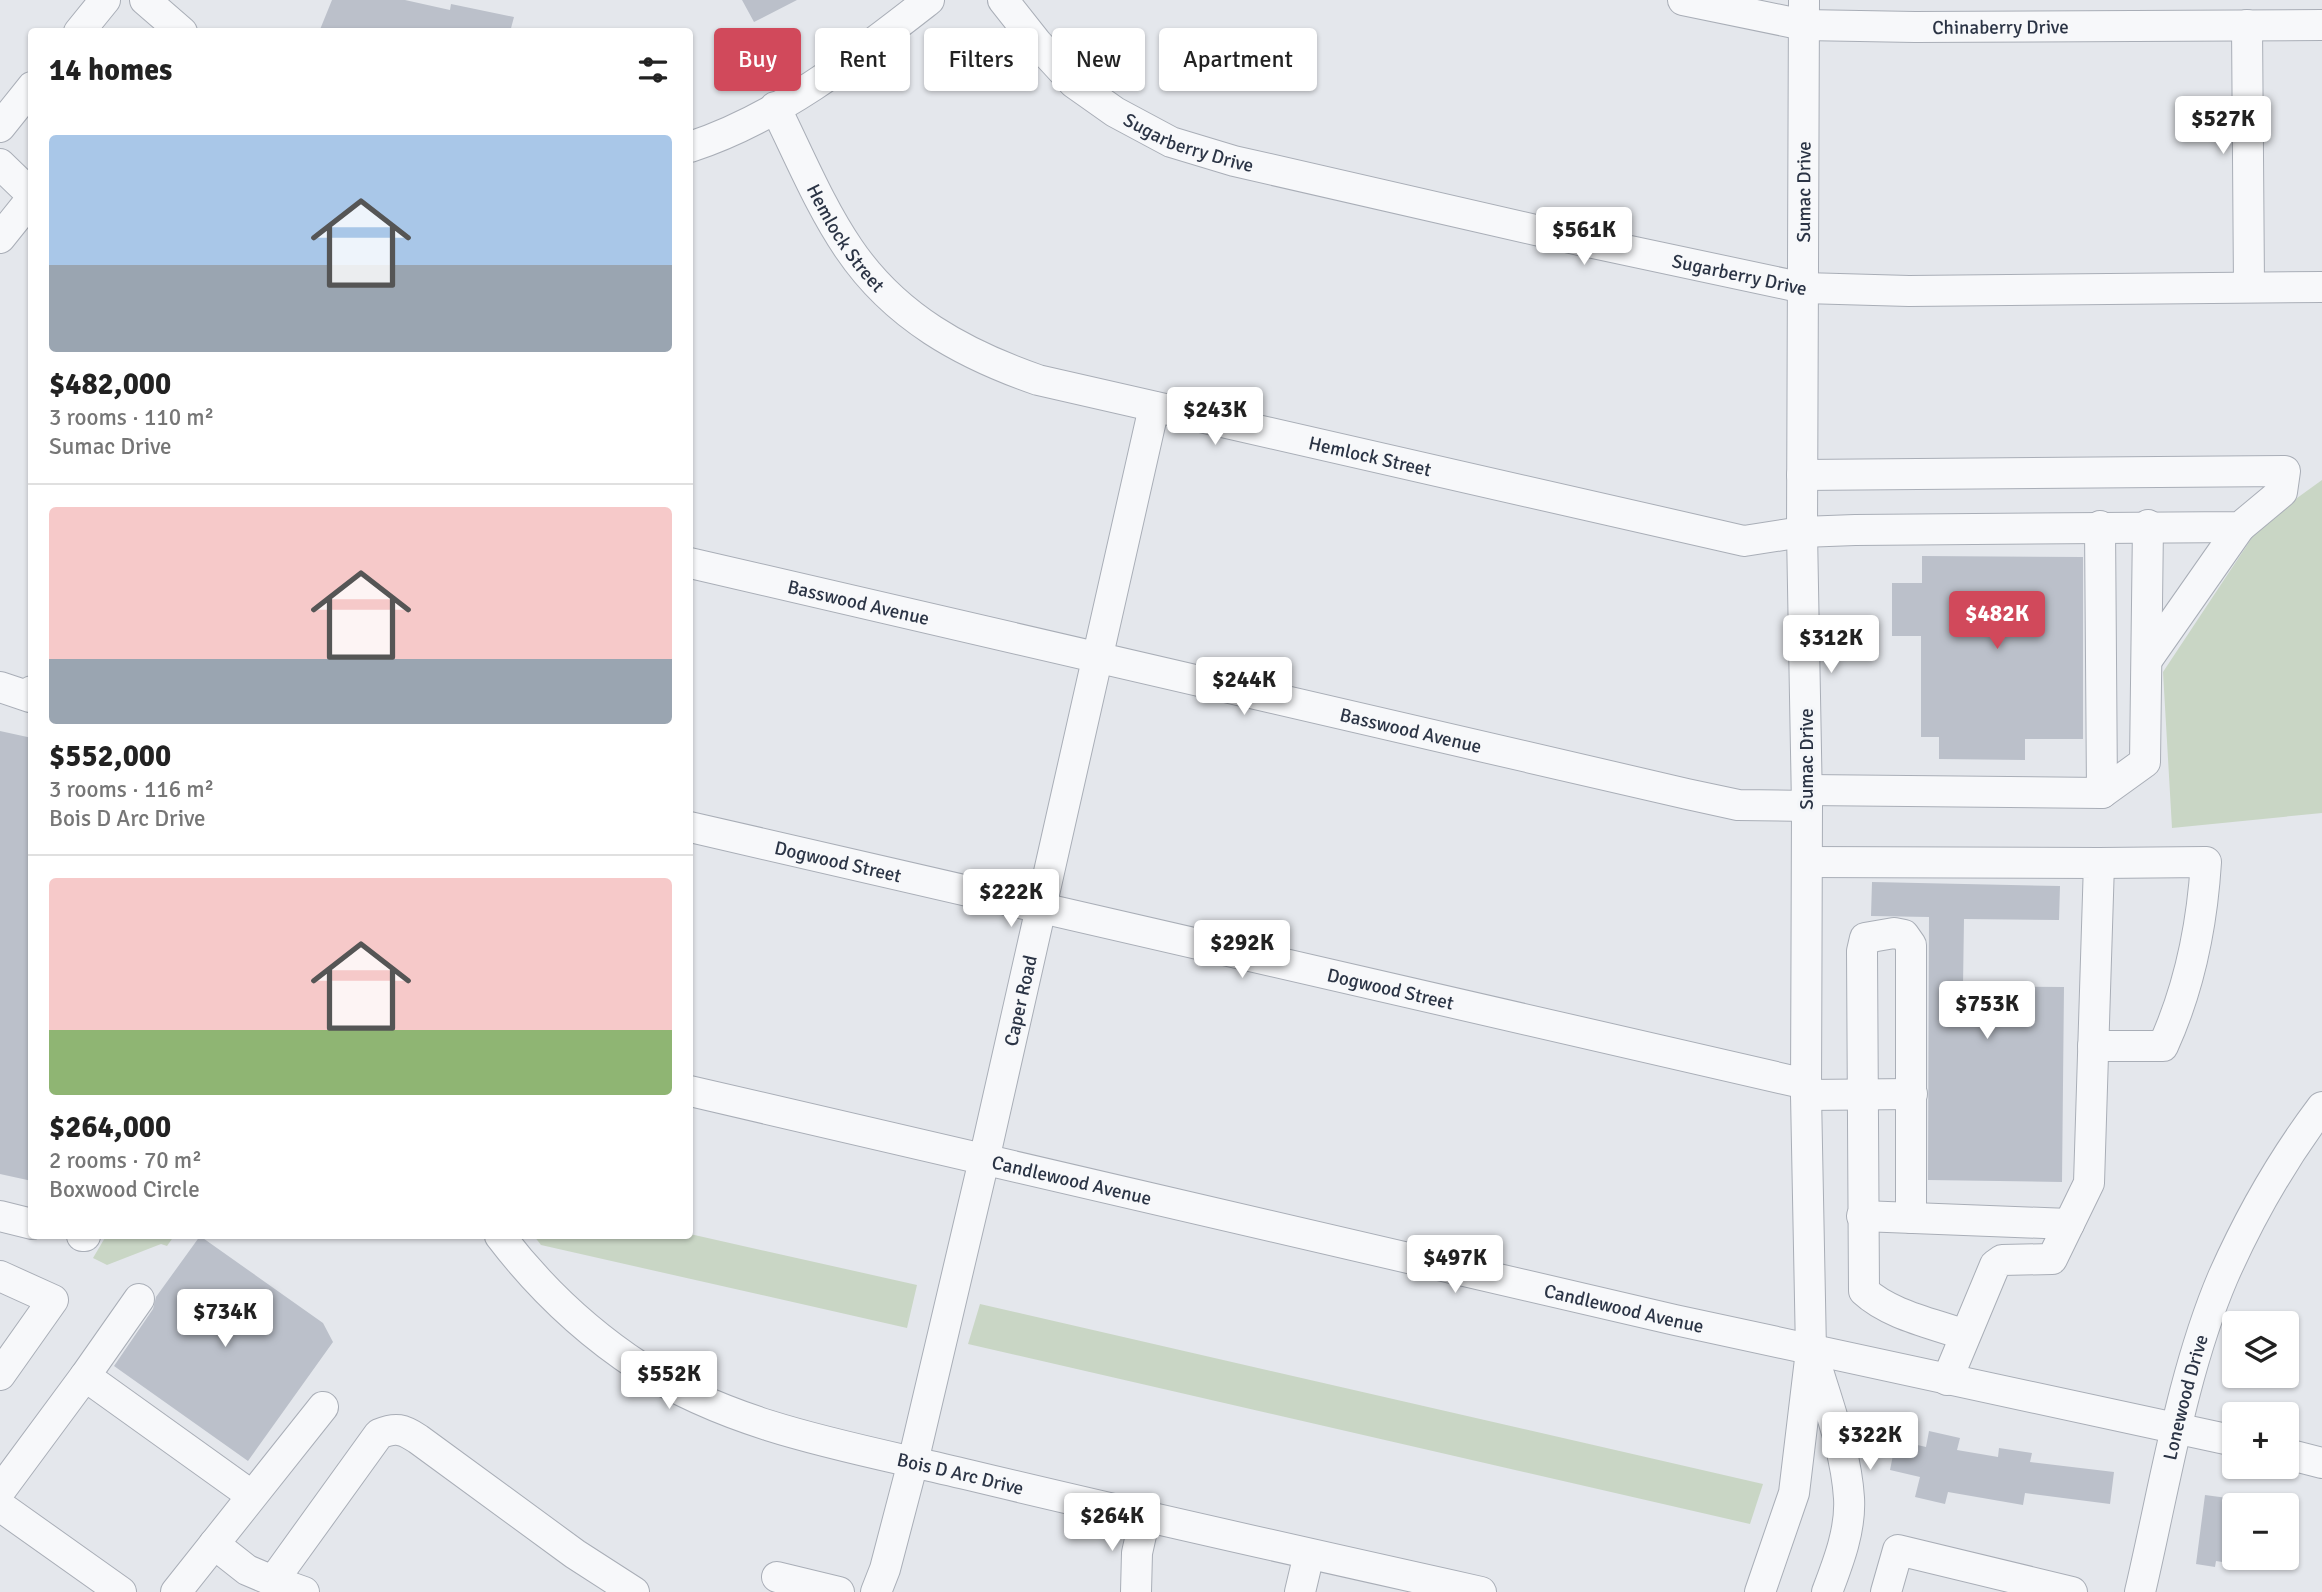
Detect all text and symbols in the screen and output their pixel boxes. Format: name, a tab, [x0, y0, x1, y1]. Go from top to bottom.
street label: Chinaberry Drive	[1932, 15, 2069, 40]
chip: Buy	[714, 28, 801, 91]
chip: Rent	[815, 28, 910, 91]
chip: Filters	[924, 28, 1038, 91]
chip: New	[1052, 28, 1145, 91]
chip: Apartment	[1159, 28, 1317, 91]
icon: filters	[634, 51, 672, 89]
text: 14 homes	[49, 52, 172, 89]
pin: $527K	[2174, 96, 2272, 156]
text: $527K	[2191, 104, 2255, 133]
street label: Sugarberry Drive	[1119, 108, 1256, 178]
street label: Sumac Drive	[1792, 141, 1816, 243]
icon: home	[298, 180, 424, 306]
street label: Hemlock Street	[801, 180, 890, 298]
pin: $561K	[1535, 208, 1633, 267]
text: $561K	[1552, 215, 1616, 244]
street label: Sugarberry Drive	[1670, 249, 1809, 301]
text: $482,000	[49, 366, 171, 403]
pin: $243K	[1166, 388, 1264, 447]
text: $243K	[1183, 395, 1247, 424]
text: 3 rooms · 110 m²	[49, 403, 214, 432]
street label: Hemlock Street	[1306, 431, 1434, 482]
text: Sumac Drive	[49, 432, 172, 461]
icon: home	[298, 552, 424, 678]
street label: Basswood Avenue	[785, 575, 932, 631]
pin: $482K	[1948, 592, 2046, 651]
text: $482K	[1965, 599, 2029, 628]
pin: $312K	[1782, 616, 1880, 675]
text: $312K	[1799, 623, 1863, 652]
pin: $244K	[1195, 658, 1293, 717]
text: $244K	[1212, 665, 1276, 694]
street label: Basswood Avenue	[1337, 703, 1484, 759]
street label: Sumac Drive	[1795, 708, 1819, 810]
text: $552,000	[49, 738, 171, 775]
text: 3 rooms · 116 m²	[49, 775, 214, 804]
text: Bois D Arc Drive	[49, 804, 206, 833]
street label: Dogwood Street	[772, 836, 904, 888]
pin: $222K	[962, 870, 1060, 929]
text: $222K	[979, 877, 1043, 906]
pin: $292K	[1193, 920, 1291, 980]
icon: home	[298, 923, 424, 1049]
text: $292K	[1210, 928, 1274, 957]
street label: Caper Road	[999, 953, 1043, 1049]
street label: Dogwood Street	[1325, 963, 1456, 1016]
pin: $753K	[1938, 982, 2036, 1041]
text: $753K	[1955, 989, 2019, 1018]
text: $264,000	[49, 1109, 171, 1146]
text: 2 rooms · 70 m²	[49, 1146, 202, 1175]
street label: Candlewood Avenue	[989, 1151, 1154, 1211]
text: Boxwood Circle	[49, 1175, 200, 1204]
pin: $497K	[1406, 1236, 1504, 1295]
text: $497K	[1423, 1243, 1487, 1272]
street label: Candlewood Avenue	[1542, 1279, 1706, 1339]
pin: $734K	[176, 1290, 274, 1349]
text: $734K	[193, 1297, 257, 1326]
map controls	[2222, 1311, 2299, 1570]
button: layers	[2222, 1311, 2299, 1388]
street label: Lonewood Drive	[2158, 1331, 2214, 1463]
pin: $552K	[620, 1352, 718, 1411]
text: $552K	[637, 1359, 701, 1388]
button: +	[2222, 1402, 2299, 1479]
pin: $322K	[1821, 1412, 1919, 1472]
text: $322K	[1838, 1420, 1902, 1449]
street label: Bois D Arc Drive	[895, 1448, 1026, 1501]
button: −	[2222, 1493, 2299, 1570]
pin: $264K	[1063, 1494, 1161, 1553]
text: $264K	[1080, 1501, 1144, 1530]

